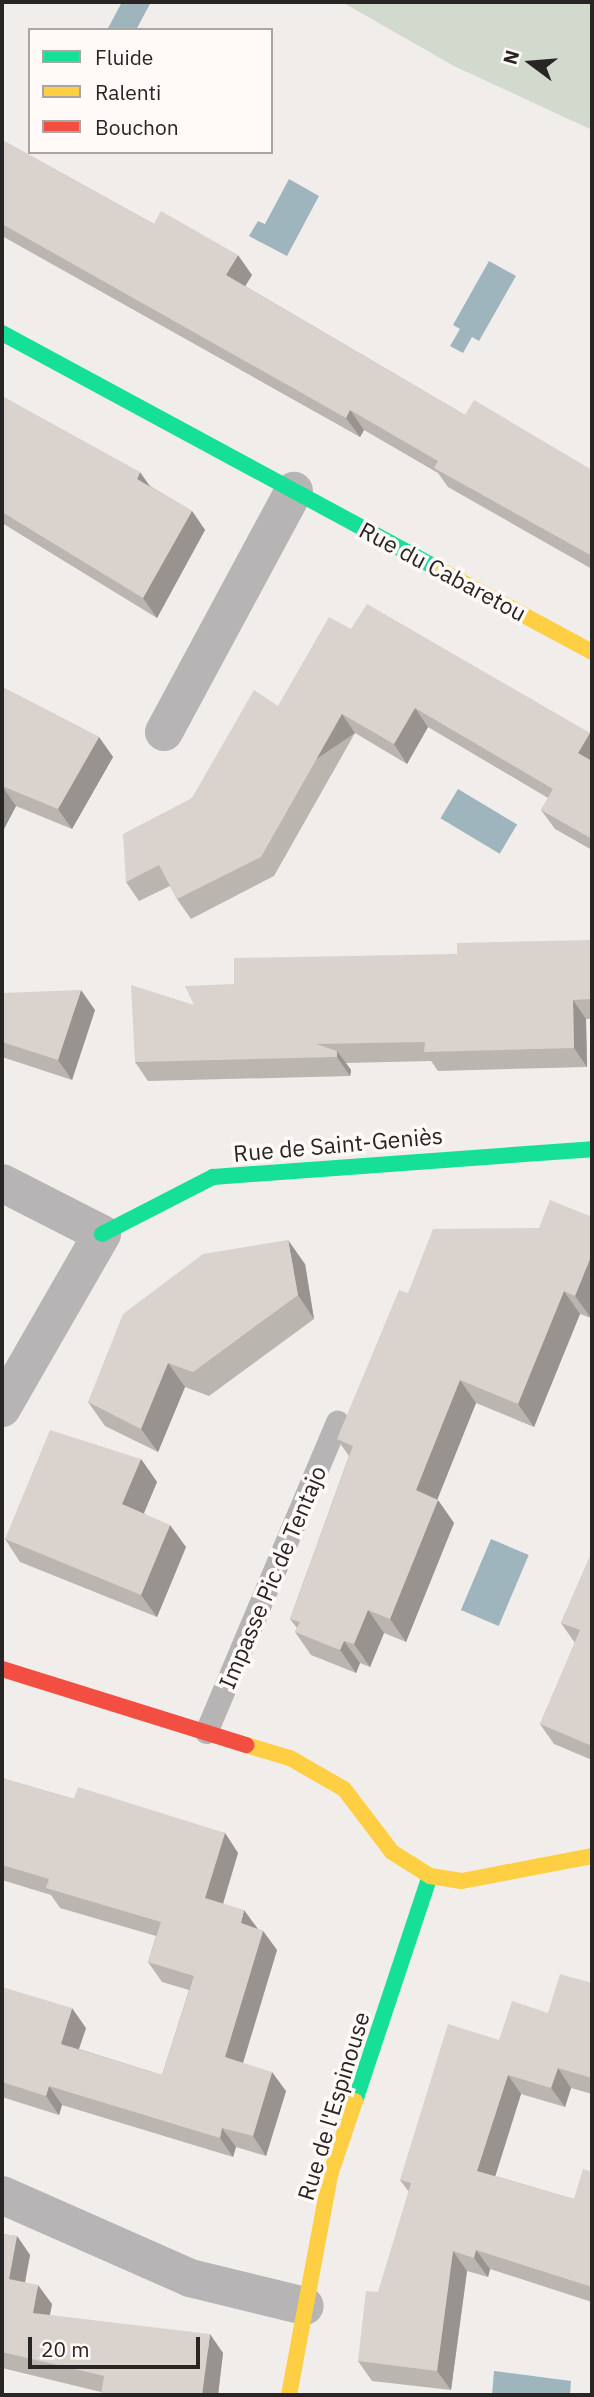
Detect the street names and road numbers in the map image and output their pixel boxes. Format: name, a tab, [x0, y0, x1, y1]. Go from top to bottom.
street label: Rue du Cabaretou	[355, 515, 531, 627]
street label: Rue de Saint-Geniès	[232, 1121, 444, 1167]
street label: Impasse Pic de Tentajo	[212, 1461, 332, 1693]
street label: Rue de l'Espinouse	[291, 2008, 375, 2204]

